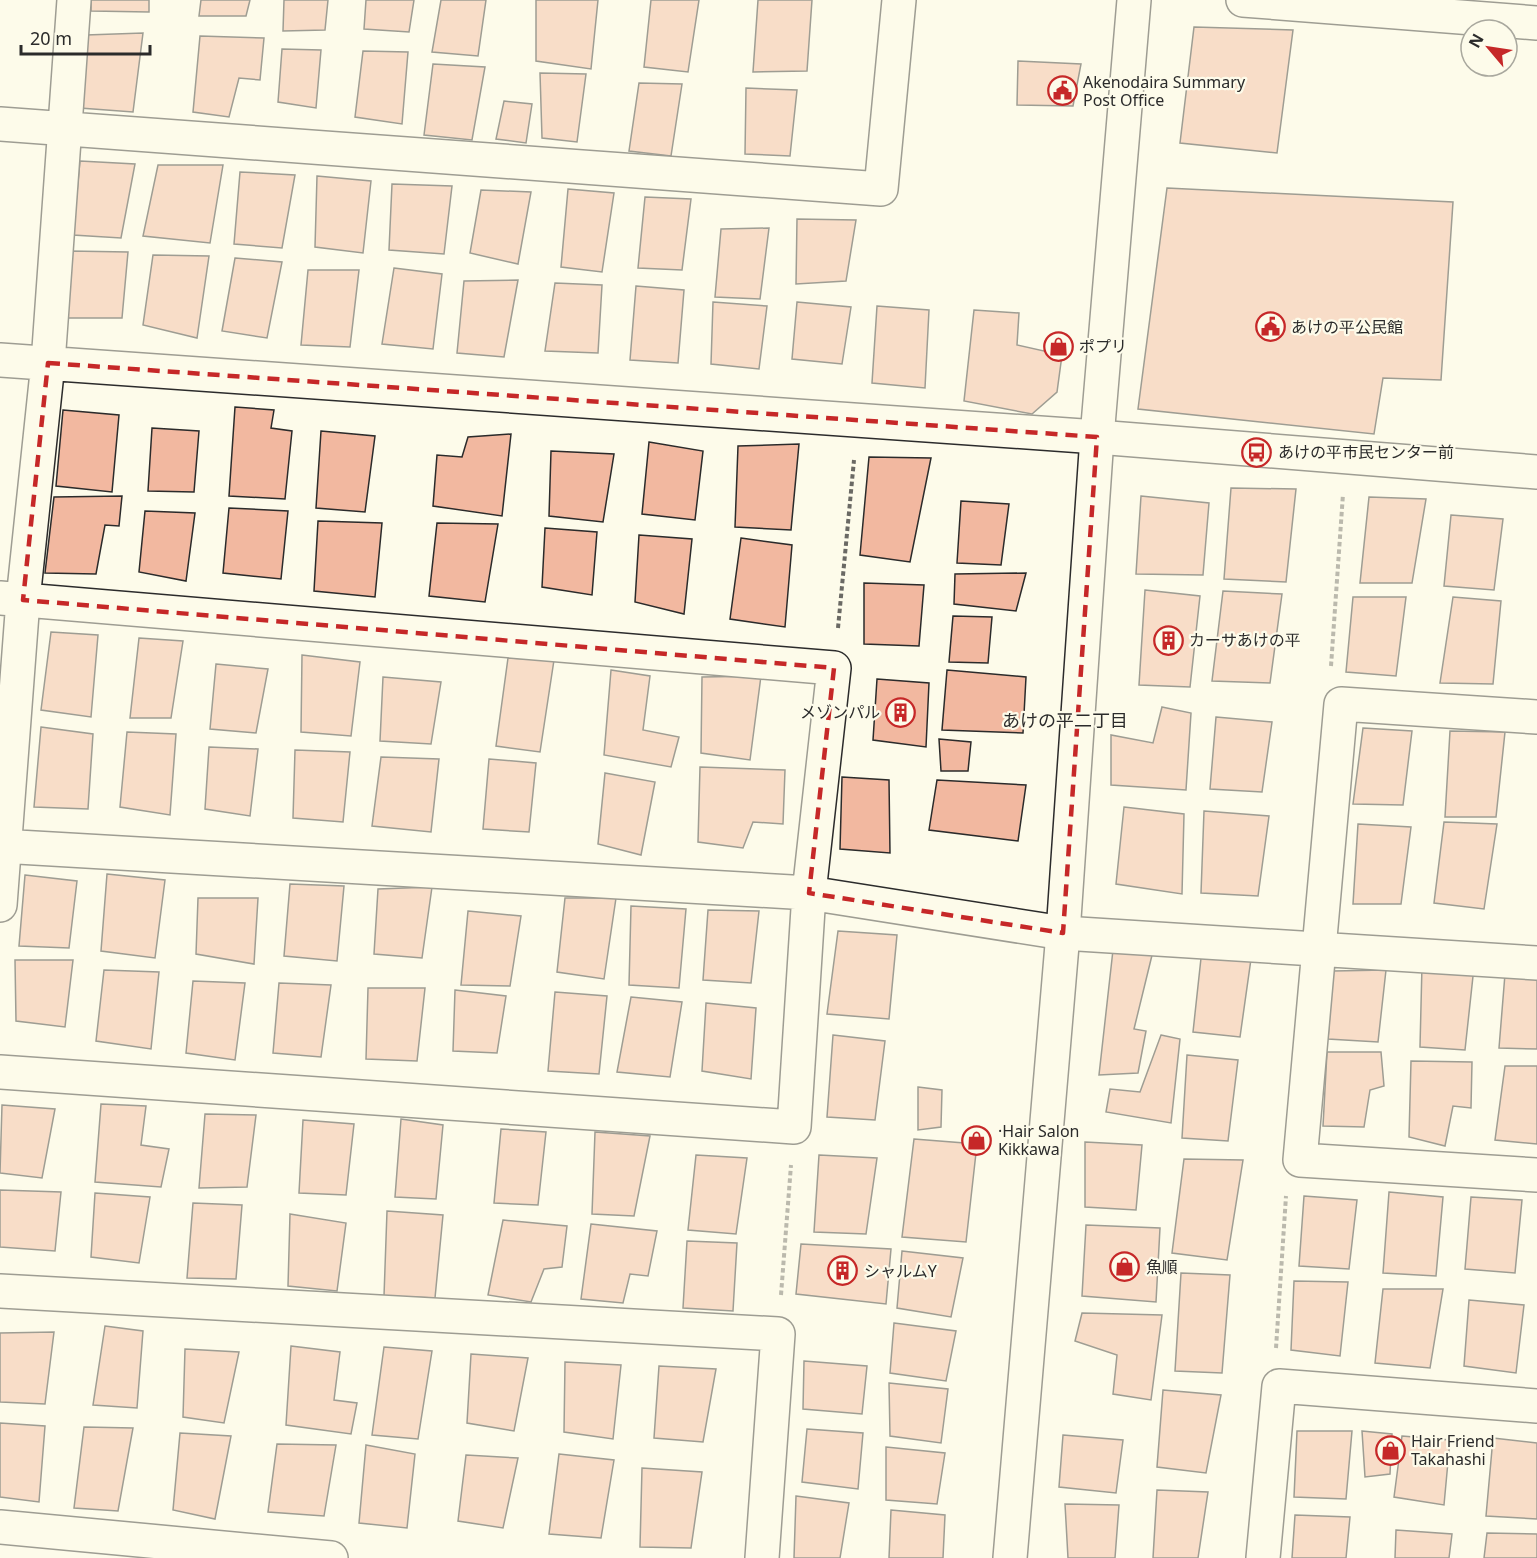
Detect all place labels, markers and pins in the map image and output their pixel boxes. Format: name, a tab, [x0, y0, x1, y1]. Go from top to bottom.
place label: Akenodaira Summary Post Office	[1083, 71, 1246, 111]
public building icon: Akenodaira Summary Post Office	[1046, 75, 1078, 107]
public building icon: あけの平公民館	[1254, 311, 1286, 343]
place label: あけの平公民館	[1291, 316, 1403, 338]
shop icon: ポプリ	[1042, 330, 1074, 362]
place label: ポプリ	[1079, 335, 1127, 357]
bus stop icon: あけの平市民センター前	[1241, 436, 1273, 468]
place label: あけの平市民センター前	[1278, 441, 1454, 463]
building icon: カーサあけの平	[1152, 624, 1184, 656]
place label: カーサあけの平	[1189, 629, 1301, 651]
building icon: メゾンパル	[885, 696, 917, 728]
place label: メゾンパル	[800, 701, 880, 723]
place label: ·Hair Salon Kikkawa	[998, 1120, 1079, 1160]
shop icon: ·Hair Salon Kikkawa	[961, 1124, 993, 1156]
shop icon: 魚順	[1109, 1251, 1141, 1283]
building icon: シャルムY	[827, 1255, 859, 1287]
place label: 魚順	[1146, 1256, 1178, 1278]
place label: シャルムY	[864, 1260, 938, 1282]
place label: Hair Friend Takahashi	[1411, 1430, 1495, 1470]
shop icon: Hair Friend Takahashi	[1374, 1434, 1406, 1466]

